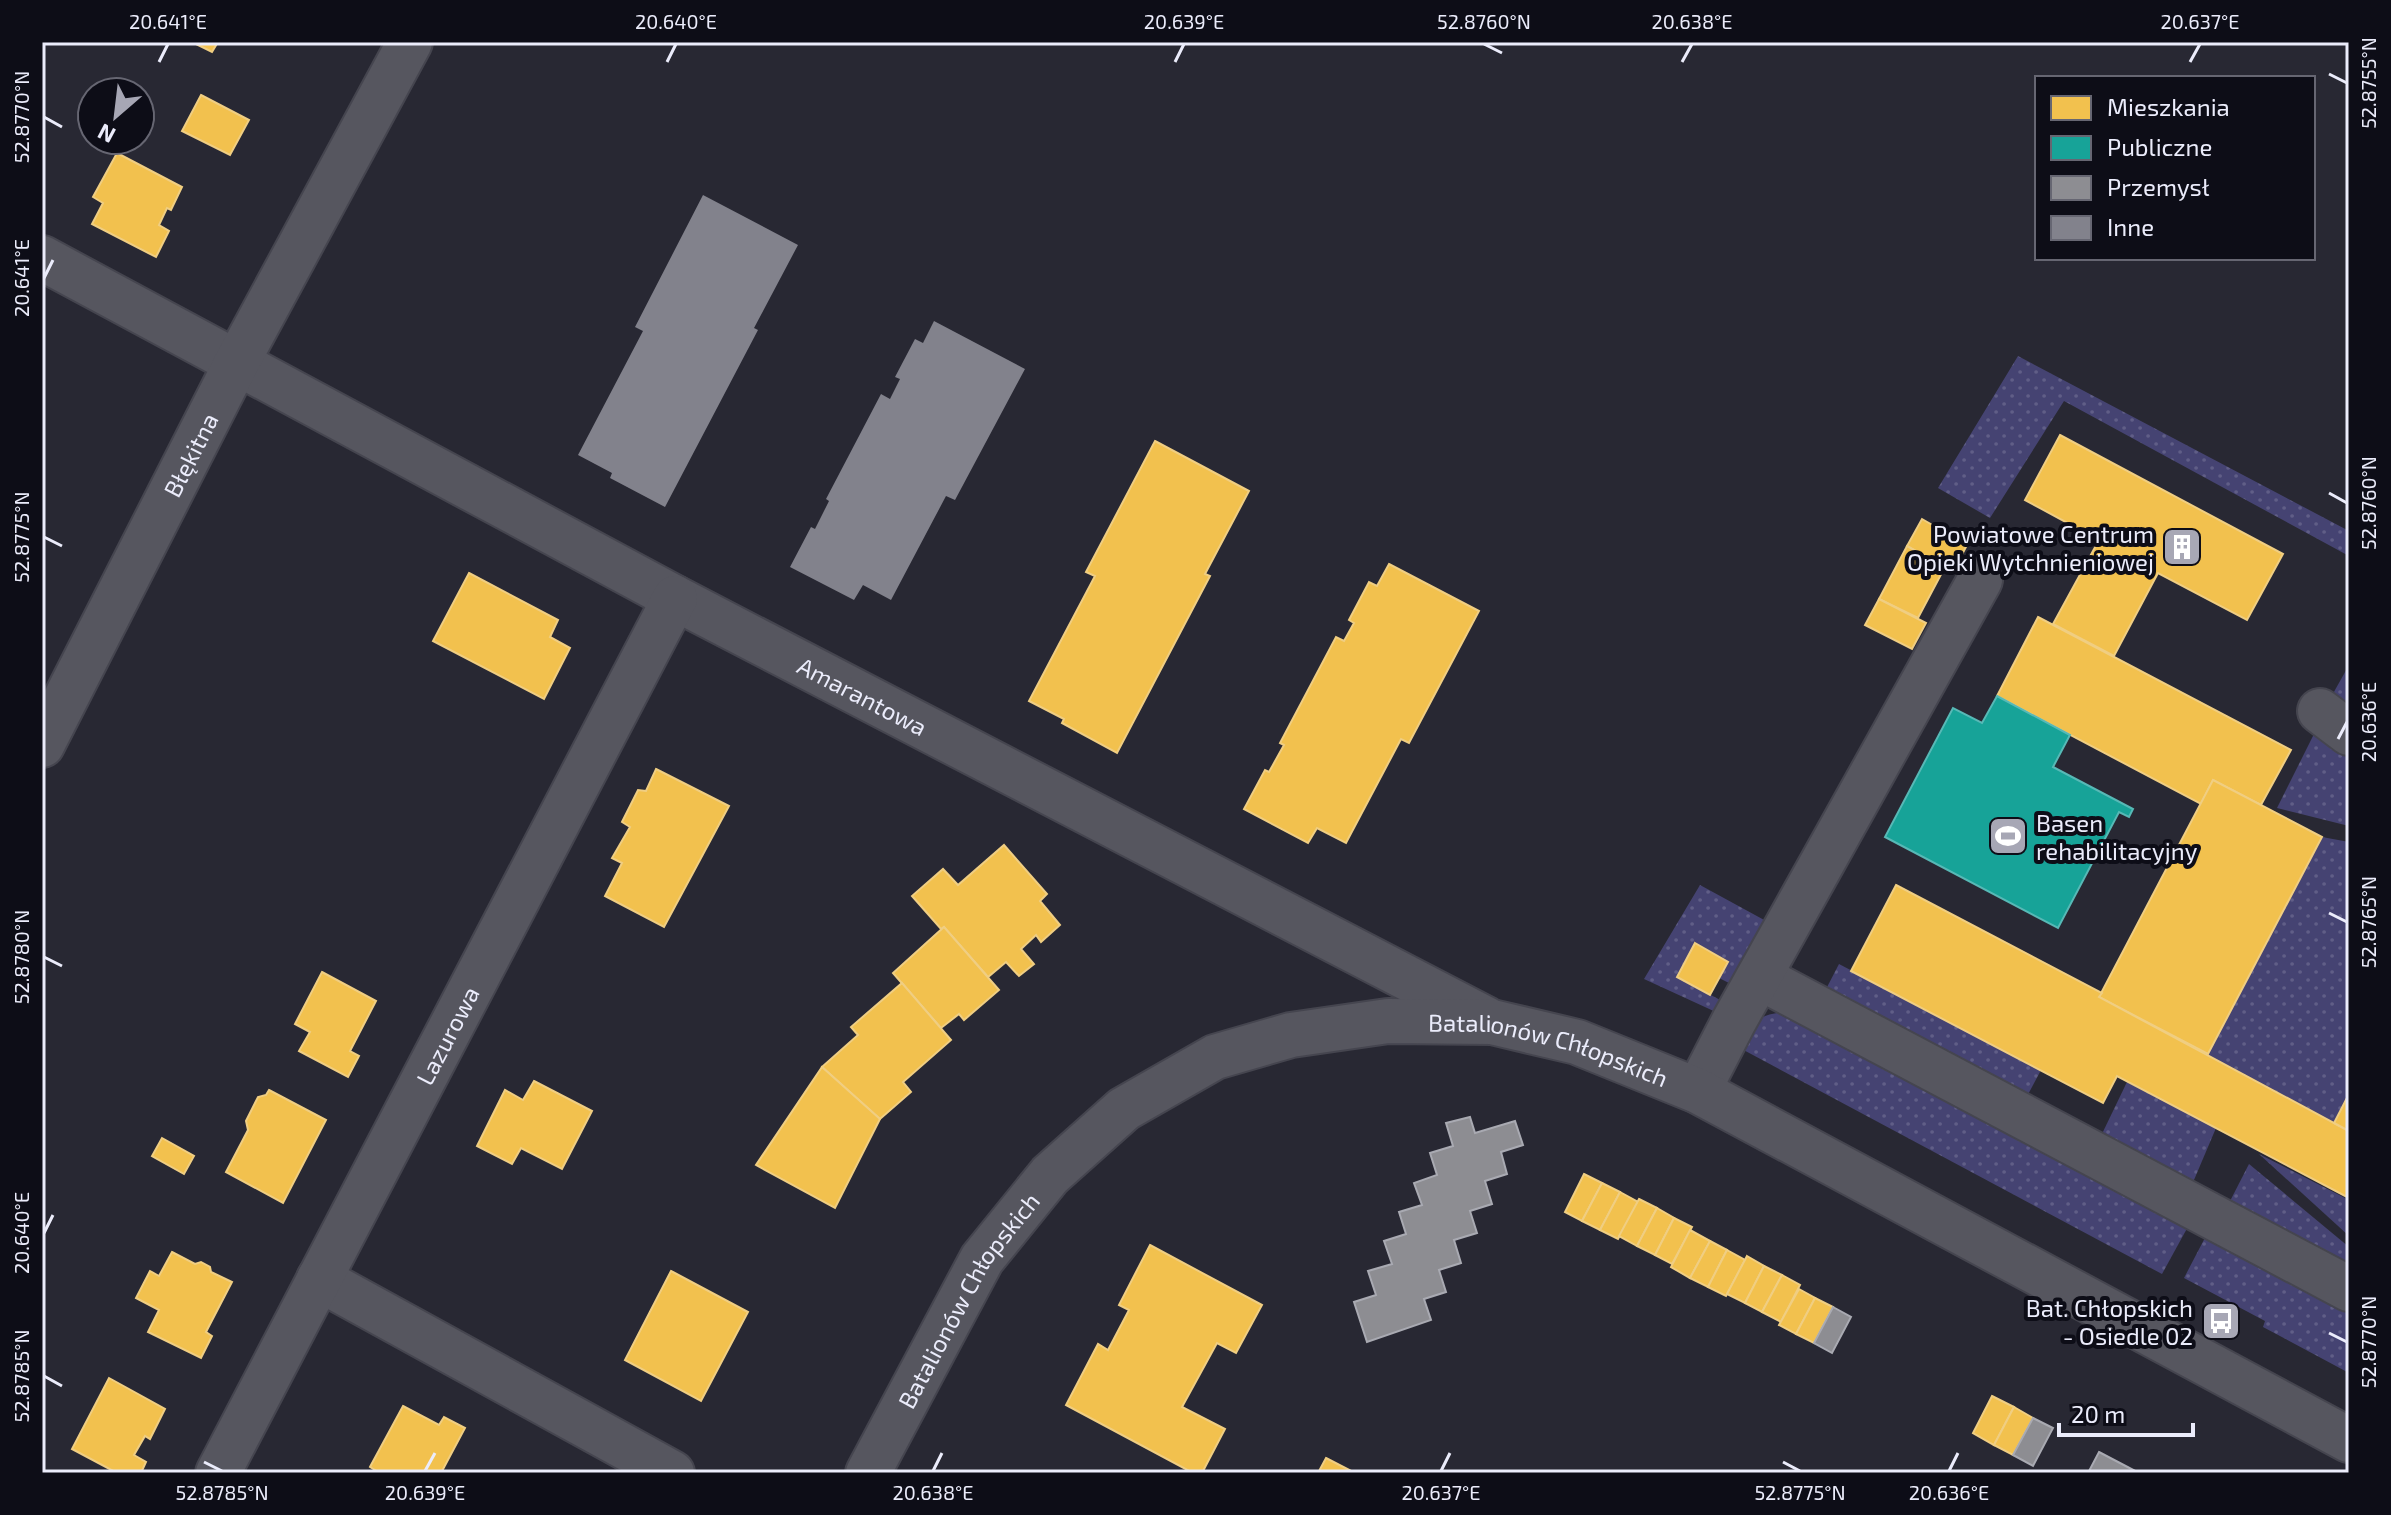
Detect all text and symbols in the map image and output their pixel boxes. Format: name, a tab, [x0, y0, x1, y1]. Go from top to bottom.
text: 20.641°E	[129, 9, 207, 33]
text: 20.640°E	[635, 9, 717, 33]
text: 20.639°E	[1144, 9, 1224, 33]
text: 52.8760°N	[1437, 9, 1531, 33]
text: 20.638°E	[1651, 9, 1733, 33]
text: 20.637°E	[2160, 9, 2240, 33]
text: 52.8755°N	[2356, 37, 2380, 129]
text: 52.8770°N	[9, 71, 33, 163]
north arrow	[76, 76, 156, 156]
legend	[2035, 76, 2315, 260]
text: Mieszkania	[2107, 92, 2230, 121]
text: N	[93, 119, 119, 150]
text: Publiczne	[2107, 132, 2212, 161]
text: Przemysł	[2107, 172, 2210, 201]
text: Inne	[2107, 212, 2154, 241]
text: 20.641°E	[9, 239, 33, 317]
street label: Błękitna	[157, 408, 223, 501]
text: 52.8760°N	[2356, 456, 2380, 550]
text: 52.8775°N	[9, 491, 33, 583]
place label: Powiatowe Centrum Opieki Wytchnieniowej	[1907, 519, 2154, 576]
building icon: Powiatowe Centrum Opieki Wytchnieniowej	[2161, 526, 2203, 568]
street label: Amarantowa	[793, 650, 932, 741]
text: 20.636°E	[2356, 682, 2380, 762]
place label: Basen rehabilitacyjny	[2036, 808, 2198, 865]
sports icon: Basen rehabilitacyjny	[1987, 815, 2029, 857]
text: 52.8765°N	[2356, 876, 2380, 968]
text: 52.8780°N	[9, 910, 33, 1004]
street label: Lazurowa	[409, 981, 484, 1089]
street label: Batalionów Chłopskich	[1428, 1007, 1673, 1092]
street label: Batalionów Chłopskich	[891, 1186, 1045, 1413]
text: 20.640°E	[9, 1192, 33, 1274]
place label: Bat. Chłopskich - Osiedle 02	[2026, 1293, 2193, 1350]
text: 52.8770°N	[2356, 1296, 2380, 1388]
bus stop icon: Bat. Chłopskich - Osiedle 02	[2200, 1300, 2242, 1342]
text: 52.8785°N	[9, 1329, 33, 1423]
scale bar	[2059, 1387, 2193, 1437]
text: 20 m	[2071, 1399, 2125, 1428]
text: 52.8785°N	[175, 1480, 269, 1504]
text: 20.639°E	[385, 1480, 465, 1504]
text: 20.638°E	[892, 1480, 974, 1504]
text: 20.637°E	[1401, 1480, 1481, 1504]
text: 52.8775°N	[1754, 1480, 1846, 1504]
text: 20.636°E	[1909, 1480, 1989, 1504]

